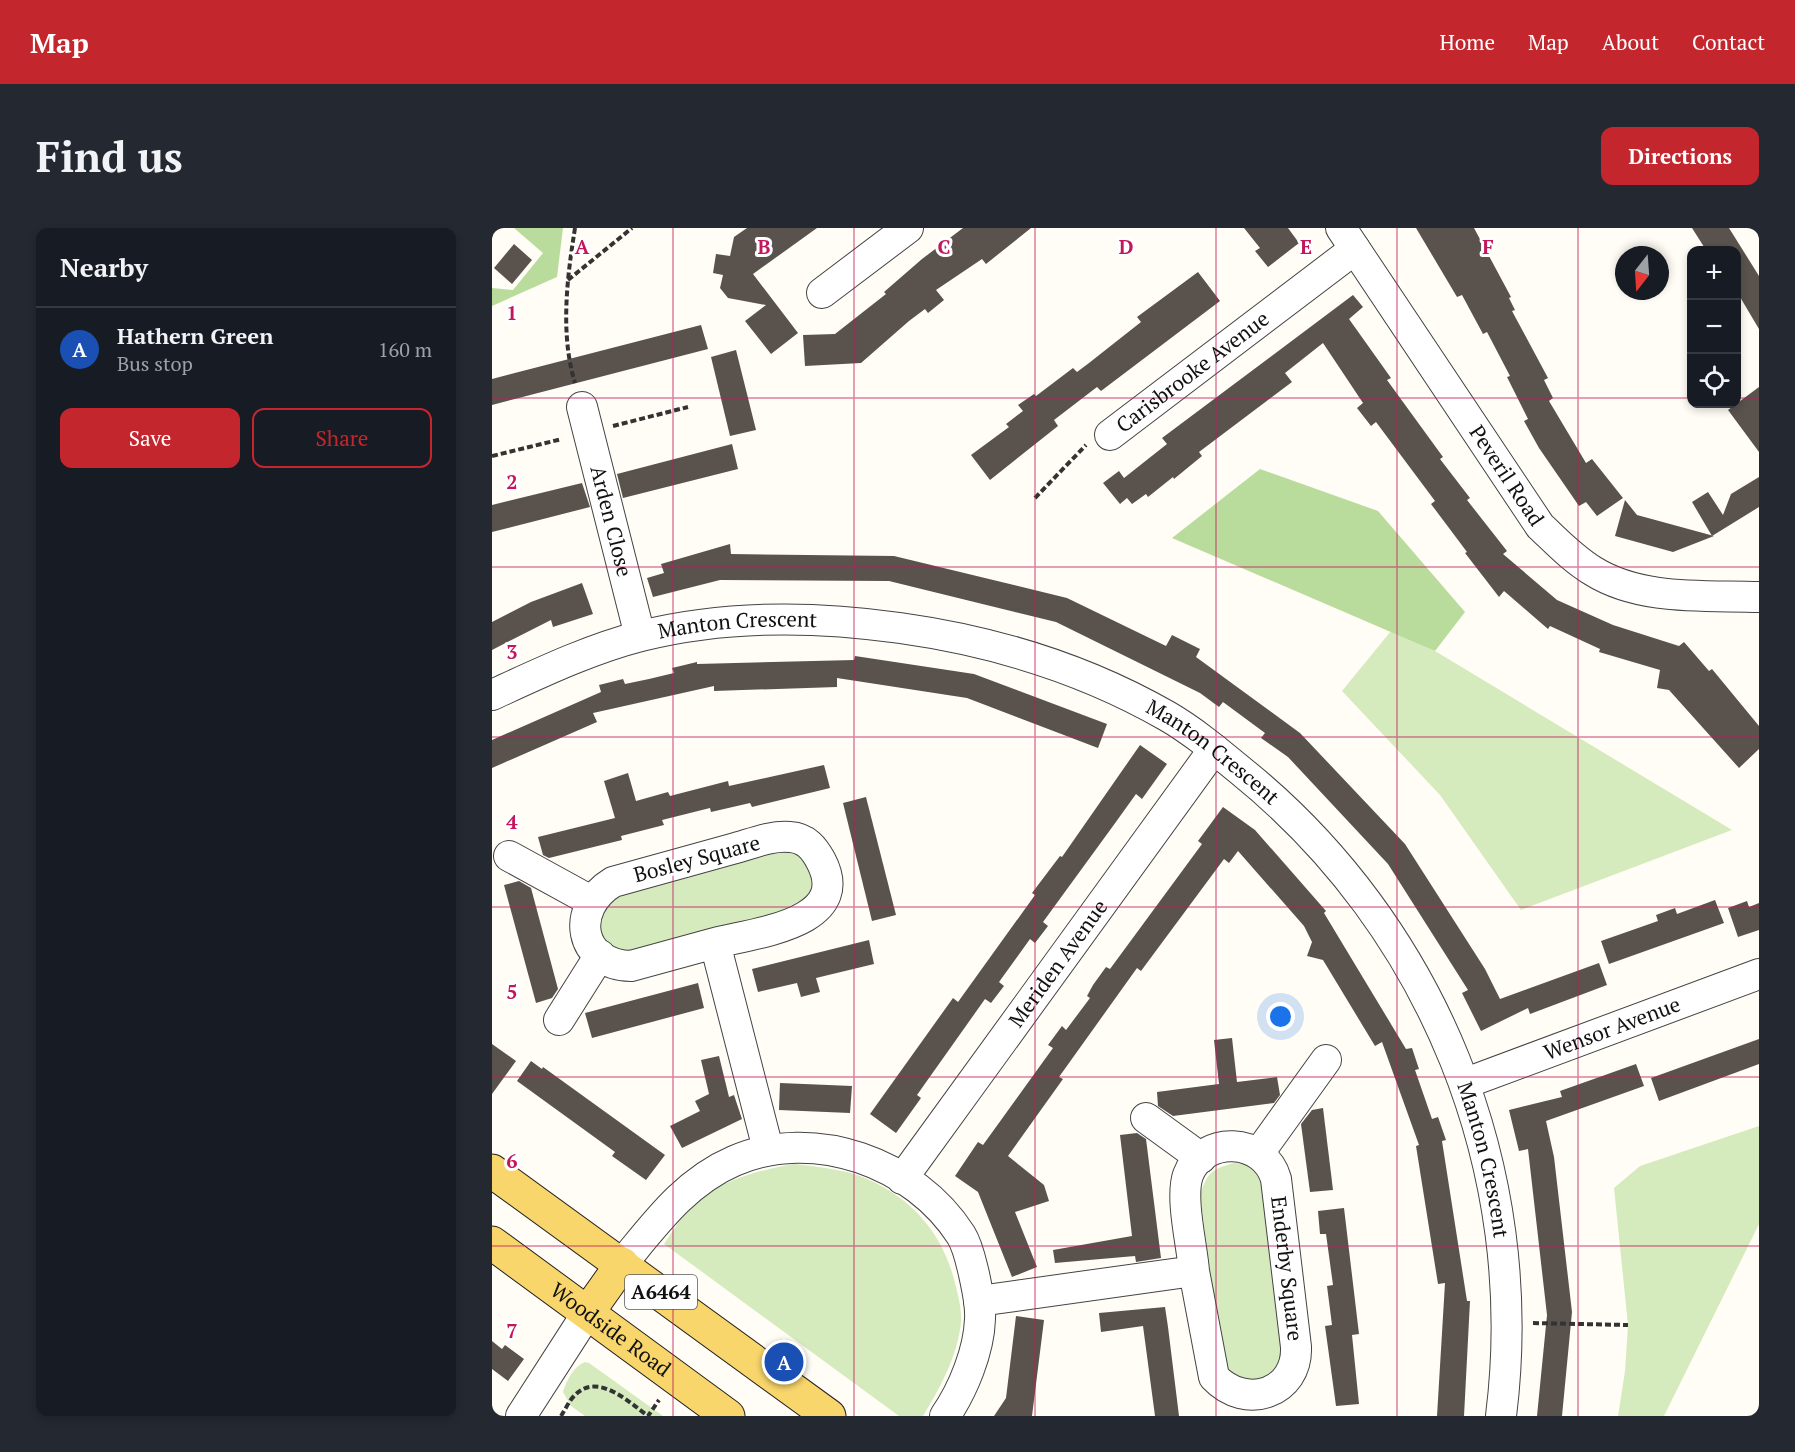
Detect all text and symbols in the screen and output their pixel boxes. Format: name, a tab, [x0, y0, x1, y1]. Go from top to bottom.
text: Map	[30, 24, 89, 61]
text: Home	[1439, 28, 1495, 56]
text: Map	[1528, 28, 1569, 56]
text: About	[1602, 28, 1659, 56]
text: Contact	[1692, 28, 1765, 56]
button: Directions	[1601, 127, 1759, 185]
text: Find us	[36, 128, 183, 184]
text: A	[575, 233, 590, 260]
text: B	[758, 233, 771, 260]
text: C	[937, 233, 951, 260]
text: D	[1119, 233, 1133, 260]
text: E	[1300, 233, 1312, 260]
text: F	[1482, 233, 1494, 260]
north arrow	[1615, 246, 1669, 300]
map controls	[1687, 246, 1741, 408]
button: +	[1687, 246, 1741, 300]
text: Nearby	[60, 250, 148, 284]
text: 1	[506, 299, 518, 326]
button: −	[1687, 300, 1741, 354]
street label: Carisbrooke Avenue	[1110, 304, 1274, 438]
text: Hathern Green	[117, 321, 273, 350]
text: A	[72, 336, 87, 363]
text: 160 m	[378, 336, 432, 363]
text: Bus stop	[117, 350, 193, 377]
button: locate	[1687, 354, 1741, 408]
button: Save	[60, 408, 240, 468]
button: Share	[252, 408, 432, 468]
street label: Peveril Road	[1464, 419, 1551, 531]
street label: Arden Close	[584, 463, 639, 580]
text: 2	[506, 468, 518, 495]
street label: Manton Crescent	[655, 604, 818, 645]
text: 3	[506, 638, 518, 665]
street label: Manton Crescent	[1142, 692, 1286, 811]
text: 4	[506, 808, 518, 835]
street label: Bosley Square	[630, 828, 763, 888]
street label: Meriden Avenue	[1002, 894, 1113, 1033]
text: 5	[506, 978, 518, 1005]
street label: Wensor Avenue	[1540, 990, 1684, 1066]
your location	[1266, 1002, 1295, 1031]
street label: Manton Crescent	[1451, 1078, 1516, 1240]
text: 6	[506, 1147, 518, 1174]
street label: Enderby Square	[1265, 1194, 1310, 1343]
road number: A6464	[625, 1275, 697, 1309]
street label: Woodside Road	[545, 1276, 677, 1383]
text: 7	[506, 1317, 518, 1344]
pin: A	[764, 1340, 804, 1384]

